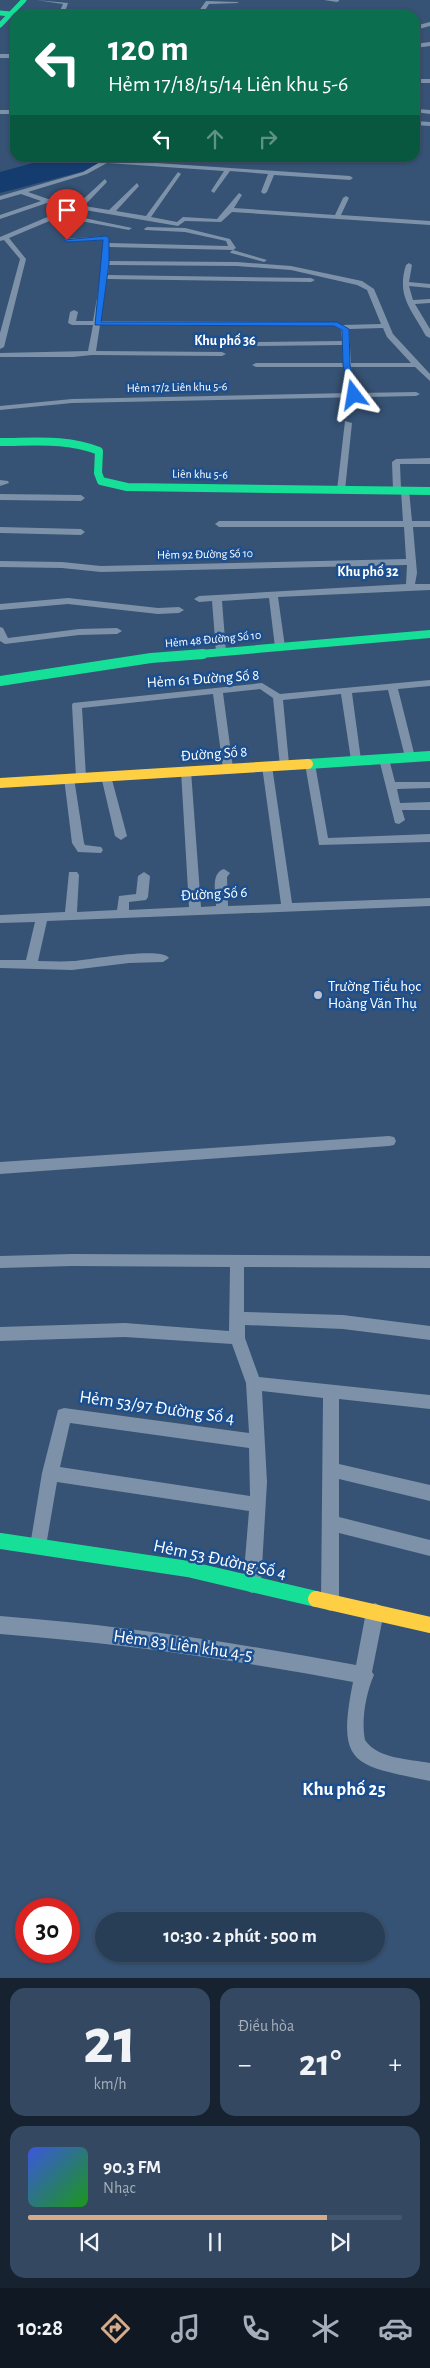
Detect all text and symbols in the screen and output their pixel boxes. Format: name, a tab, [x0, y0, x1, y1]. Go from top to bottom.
icon: left	[25, 30, 90, 95]
text: 120 m	[108, 32, 189, 67]
text: Hẻm 17/18/15/14 Liên khu 5-6	[108, 73, 348, 95]
icon: left	[148, 125, 176, 153]
icon: ahead	[201, 125, 229, 153]
icon: right	[254, 125, 282, 153]
pin	[46, 189, 88, 240]
icon: arrive	[53, 196, 81, 224]
district label: Khu phố 36	[194, 333, 256, 348]
position arrow	[327, 368, 379, 420]
street label: Hẻm 17/2 Liên khu 5-6	[126, 380, 228, 394]
street label: Liên khu 5-6	[172, 468, 228, 480]
street label: Hẻm 92 Đường Số 10	[157, 547, 253, 561]
district label: Khu phố 32	[337, 564, 399, 579]
street label: Hẻm 48 Đường Số 10	[164, 629, 262, 649]
street label: Hẻm 61 Đường Số 8	[146, 668, 260, 690]
street label: Đường Số 8	[180, 744, 248, 764]
street label: Đường Số 6	[180, 885, 248, 903]
place label: Trường Tiểu học Hoàng Văn Thụ	[328, 978, 421, 1011]
marker: Trường Tiểu học Hoàng Văn Thụ	[312, 989, 324, 1001]
street label: Hẻm 53/97 Đường Số 4	[78, 1387, 236, 1428]
street label: Hẻm 53 Đường Số 4	[152, 1536, 289, 1583]
street label: Hẻm 83 Liên khu 4-5	[112, 1627, 254, 1665]
district label: Khu phố 25	[302, 1779, 386, 1799]
speed limit sign: 30	[15, 1898, 80, 1963]
text: 10:30 · 2 phút · 500 m	[163, 1927, 317, 1946]
text: 21	[83, 2010, 137, 2075]
text: Điều hòa	[238, 2018, 294, 2034]
text: 21°	[299, 2045, 341, 2083]
text: −	[238, 2051, 251, 2079]
text: +	[389, 2051, 402, 2079]
text: km/h	[93, 2076, 127, 2092]
text: 90.3 FM	[103, 2158, 161, 2177]
text: Nhạc	[103, 2180, 136, 2196]
icon: previous	[76, 2228, 104, 2256]
icon: pause	[201, 2228, 229, 2256]
icon: next	[326, 2228, 354, 2256]
icon: directions	[98, 2311, 133, 2346]
icon: music	[168, 2311, 203, 2346]
icon: phone	[238, 2311, 273, 2346]
icon: climate	[308, 2311, 343, 2346]
icon: car	[378, 2311, 413, 2346]
text: 10:28	[17, 2317, 63, 2339]

